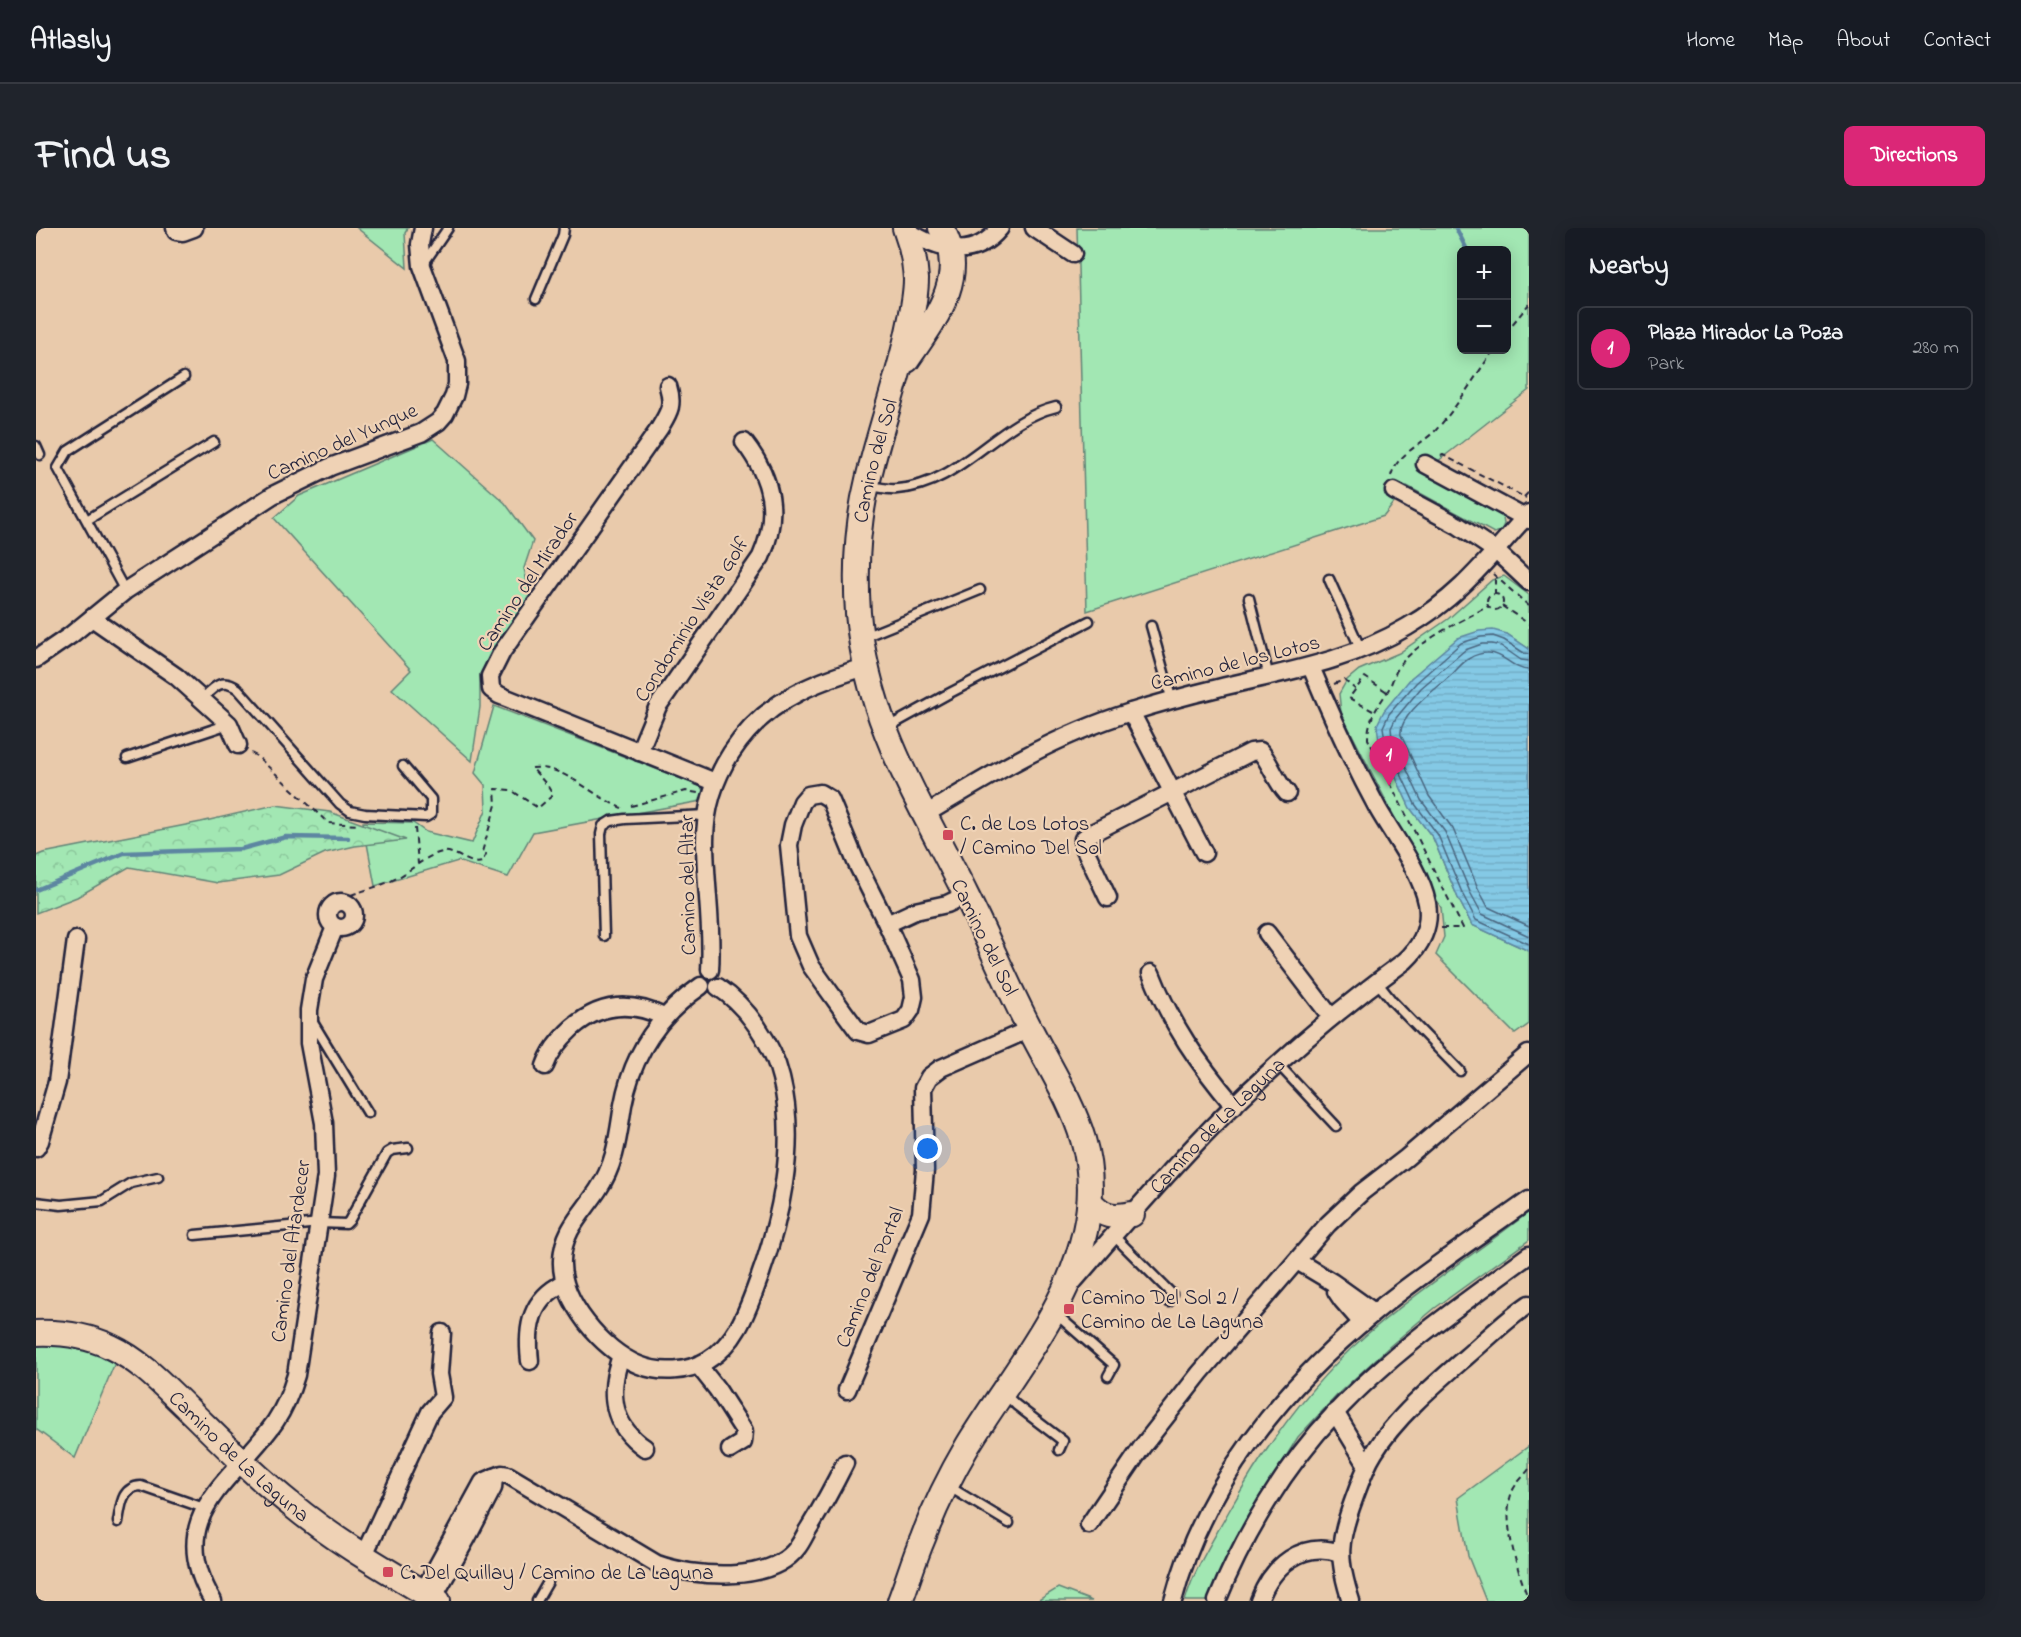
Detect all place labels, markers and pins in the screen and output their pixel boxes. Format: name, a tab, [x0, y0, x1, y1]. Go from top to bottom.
pin: 1	[1370, 736, 1408, 786]
place label: C. de Los Lotos / Camino Del Sol	[960, 810, 1102, 864]
marker: C. de Los Lotos / Camino Del Sol	[941, 828, 955, 842]
place label: Camino Del Sol 2 / Camino de La Laguna	[1081, 1284, 1264, 1340]
marker: Camino Del Sol 2 / Camino de La Laguna	[1062, 1302, 1076, 1316]
place label: C. Del Quillay / Camino de La Laguna	[400, 1559, 713, 1591]
marker: C. Del Quillay / Camino de La Laguna	[381, 1565, 395, 1579]

